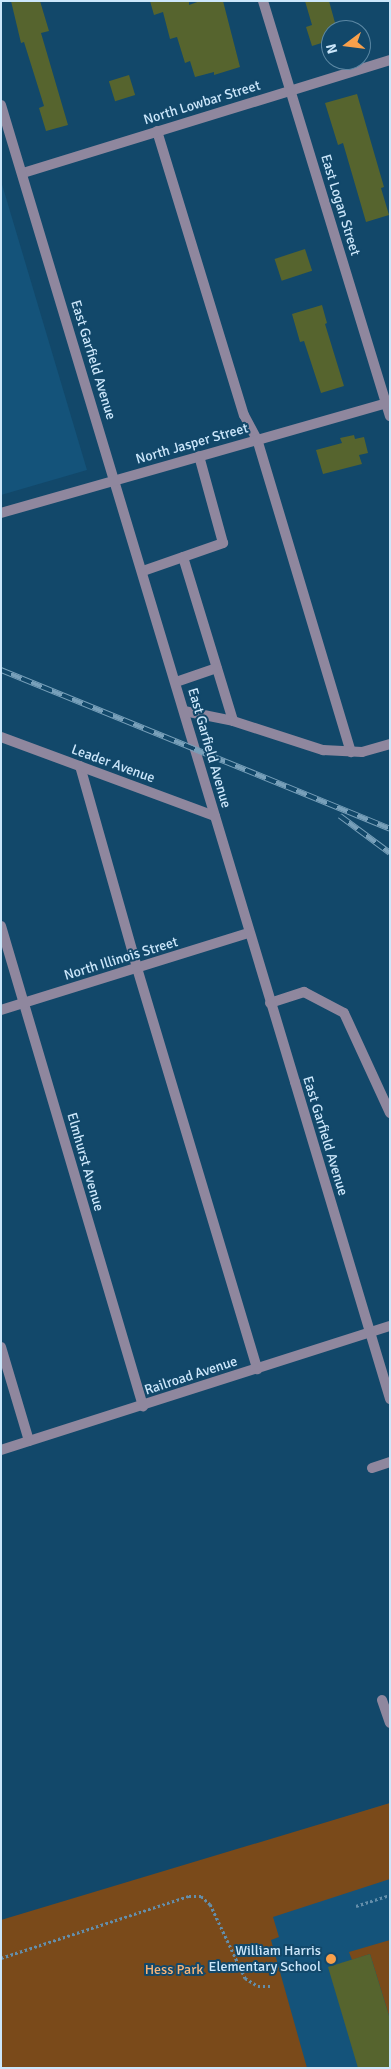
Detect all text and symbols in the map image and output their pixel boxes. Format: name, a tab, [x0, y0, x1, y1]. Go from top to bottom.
north arrow	[321, 20, 371, 70]
text: N	[323, 42, 341, 56]
street label: North Lowbar Street	[142, 77, 262, 129]
street label: East Logan Street	[317, 152, 363, 258]
street label: East Garfield Avenue	[67, 298, 119, 422]
street label: North Jasper Street	[134, 420, 250, 468]
street label: East Garfield Avenue	[184, 686, 234, 810]
street label: Leader Avenue	[69, 741, 157, 787]
street label: North Illinois Street	[62, 934, 180, 984]
street label: East Garfield Avenue	[299, 1074, 351, 1198]
street label: Elmhurst Avenue	[63, 1111, 107, 1213]
street label: Railroad Avenue	[142, 1353, 240, 1399]
place label: William Harris Elementary School	[208, 1943, 321, 1975]
marker: William Harris Elementary School	[325, 1953, 337, 1965]
park label: Hess Park	[145, 1962, 203, 1978]

